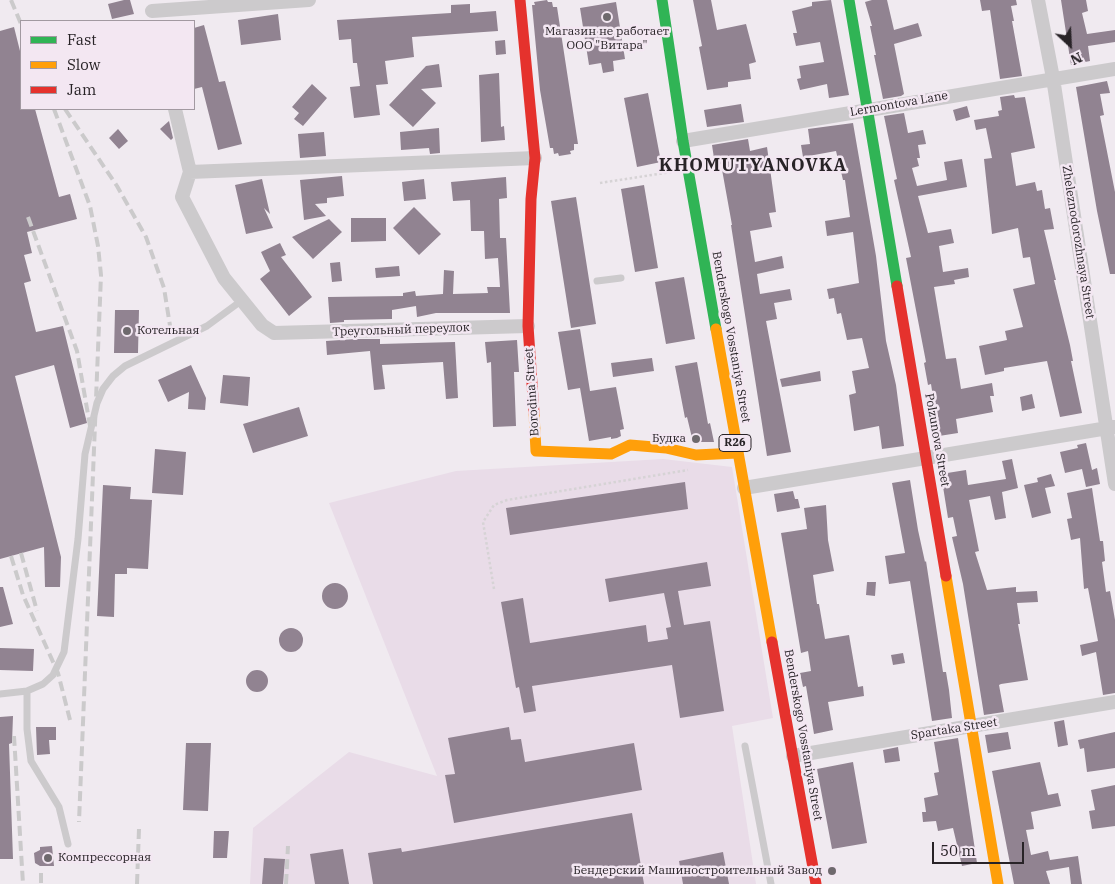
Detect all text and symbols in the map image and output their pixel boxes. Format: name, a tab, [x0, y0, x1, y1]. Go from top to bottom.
marker: Магазин не работает ООО "Витара"	[601, 11, 613, 23]
legend	[20, 20, 195, 110]
north arrow	[1045, 20, 1095, 70]
place label: Магазин не работает ООО "Витара"	[545, 25, 669, 53]
text: Fast	[67, 30, 97, 49]
text: N	[1068, 48, 1085, 69]
text: Slow	[67, 55, 100, 74]
text: Jam	[67, 80, 96, 99]
street label: Lermontova Lane	[849, 88, 949, 120]
district label: KHOMUTYANOVKA	[657, 155, 849, 177]
street label: Zheleznodorozhnaya Street	[1059, 164, 1097, 320]
street label: Benderskogo Vosstaniya Street	[709, 250, 753, 424]
street label: Треугольный переулок	[332, 320, 470, 340]
place label: Котельная	[137, 324, 200, 338]
marker: Котельная	[121, 325, 133, 337]
street label: Borodina Street	[522, 347, 542, 437]
street label: Polzunova Street	[922, 392, 952, 488]
place label: Будка	[652, 432, 686, 446]
marker: Будка	[690, 433, 702, 445]
road number: R26	[719, 434, 751, 452]
street label: Benderskogo Vosstaniya Street	[781, 648, 825, 822]
street label: Spartaka Street	[910, 715, 998, 743]
scale bar	[935, 832, 1028, 864]
text: 50 m	[940, 841, 976, 860]
place label: Компрессорная	[58, 851, 151, 865]
marker: Компрессорная	[42, 852, 54, 864]
place label: Бендерский Машиностроительный Завод	[573, 864, 822, 878]
marker: Бендерский Машиностроительный Завод	[826, 865, 838, 877]

